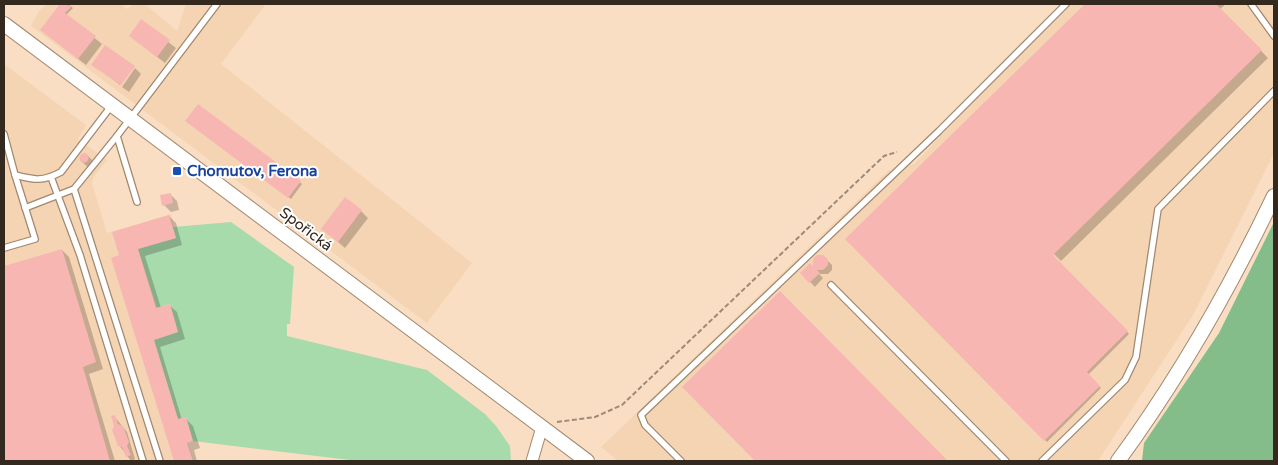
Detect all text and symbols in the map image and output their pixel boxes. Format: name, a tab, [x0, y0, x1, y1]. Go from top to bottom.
place label: Chomutov, Ferona	[187, 162, 318, 180]
marker: Chomutov, Ferona	[171, 165, 183, 177]
street label: Spořická	[276, 203, 336, 255]

